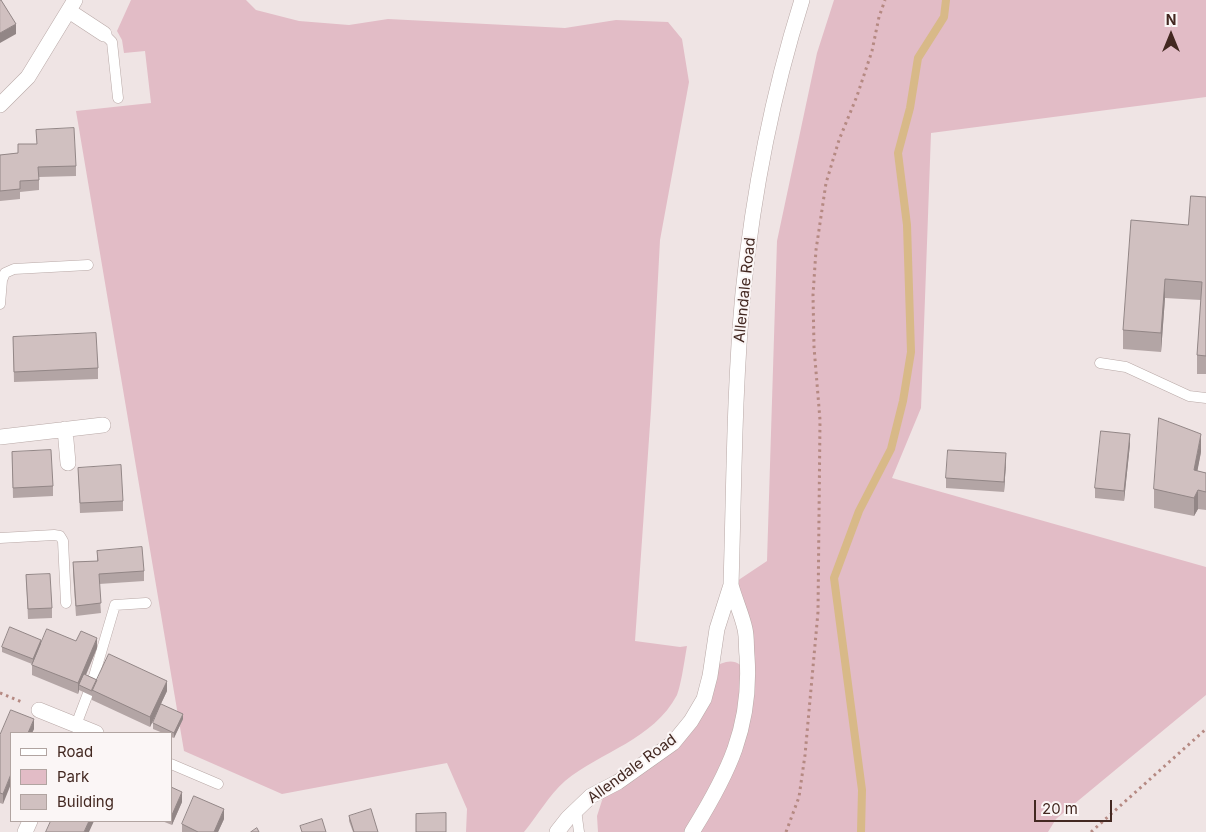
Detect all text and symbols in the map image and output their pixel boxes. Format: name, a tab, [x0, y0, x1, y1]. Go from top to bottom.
north arrow	[1146, 10, 1196, 60]
text: N	[1166, 11, 1176, 28]
street label: Allendale Road	[731, 237, 759, 343]
street label: Allendale Road	[584, 731, 680, 807]
legend	[10, 732, 172, 822]
text: Road	[57, 742, 93, 761]
text: Park	[57, 767, 89, 786]
scale bar	[1036, 790, 1114, 822]
text: Building	[57, 792, 114, 811]
text: 20 m	[1042, 799, 1078, 818]

